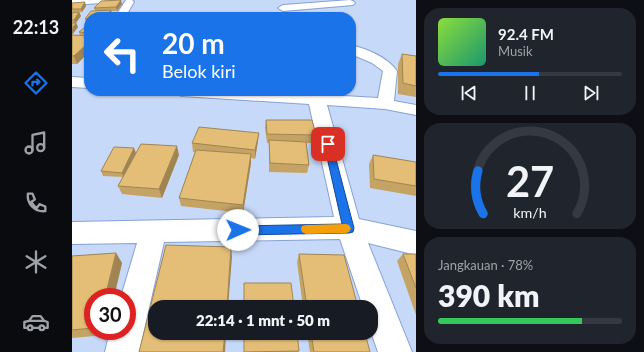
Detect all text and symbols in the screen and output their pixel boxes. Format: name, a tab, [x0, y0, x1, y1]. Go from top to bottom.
text: 22:13	[13, 16, 59, 38]
text: 92.4 FM	[498, 25, 554, 43]
text: 20 m	[162, 26, 225, 60]
icon: left	[96, 28, 148, 80]
text: Musik	[498, 43, 533, 59]
text: Belok kiri	[162, 60, 236, 82]
icon: directions	[22, 69, 50, 97]
icon: previous	[458, 82, 480, 104]
icon: pause	[519, 82, 541, 104]
icon: next	[580, 82, 602, 104]
pin	[311, 127, 345, 161]
icon: music	[22, 129, 50, 157]
icon: arrive	[317, 133, 339, 155]
text: 27	[506, 156, 554, 206]
icon: phone	[22, 189, 50, 217]
text: km/h	[513, 204, 547, 221]
position arrow	[217, 209, 259, 251]
icon: climate	[22, 248, 50, 276]
text: Jangkauan · 78%	[438, 257, 533, 273]
text: 390 km	[438, 277, 539, 313]
speed limit sign: 30	[84, 288, 136, 340]
icon: car	[22, 308, 50, 336]
text: 22:14 · 1 mnt · 50 m	[196, 311, 330, 329]

